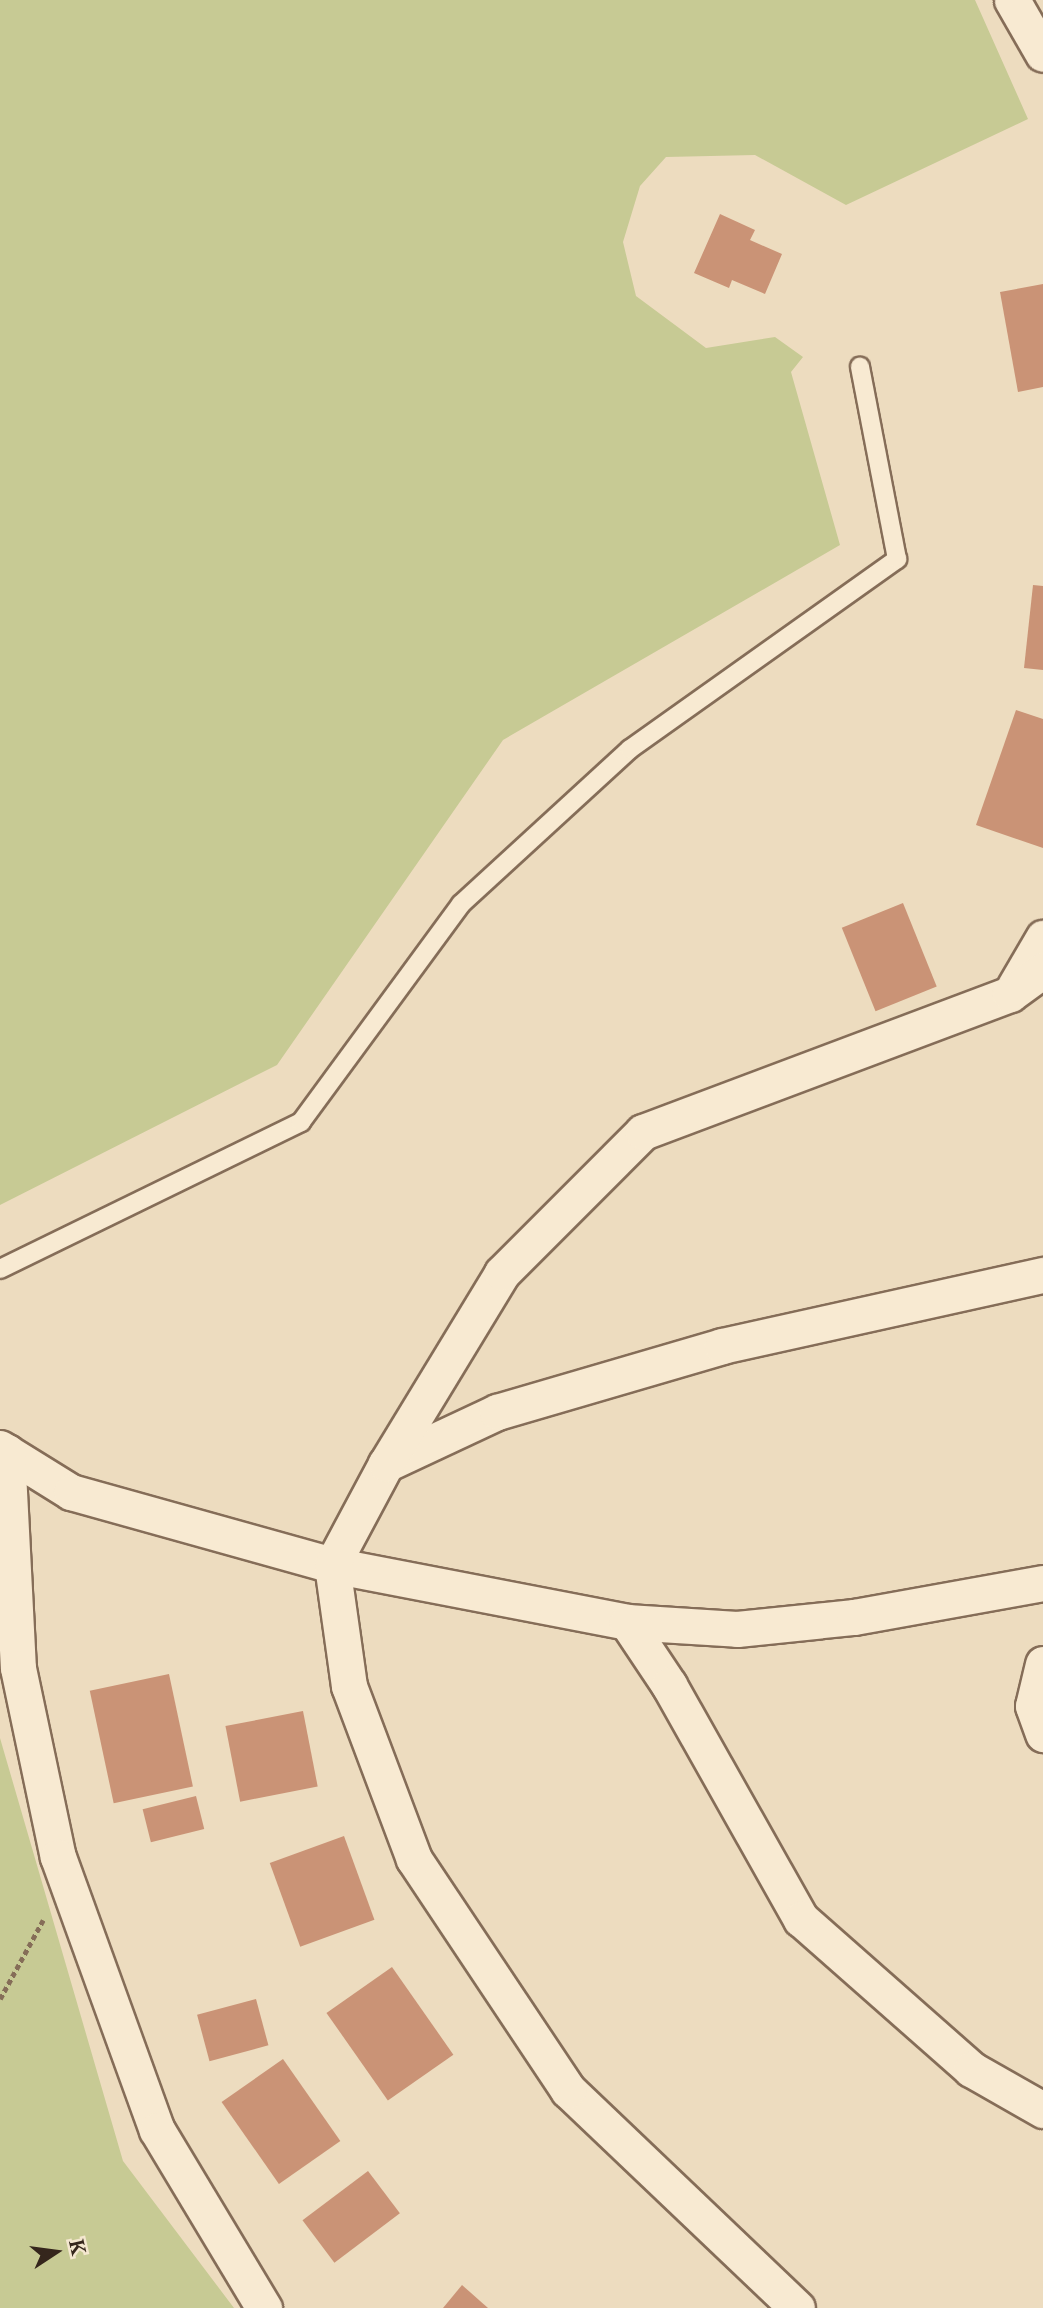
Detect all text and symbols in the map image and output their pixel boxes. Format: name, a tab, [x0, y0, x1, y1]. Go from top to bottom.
north arrow	[21, 2217, 91, 2287]
text: K	[64, 2237, 90, 2257]

